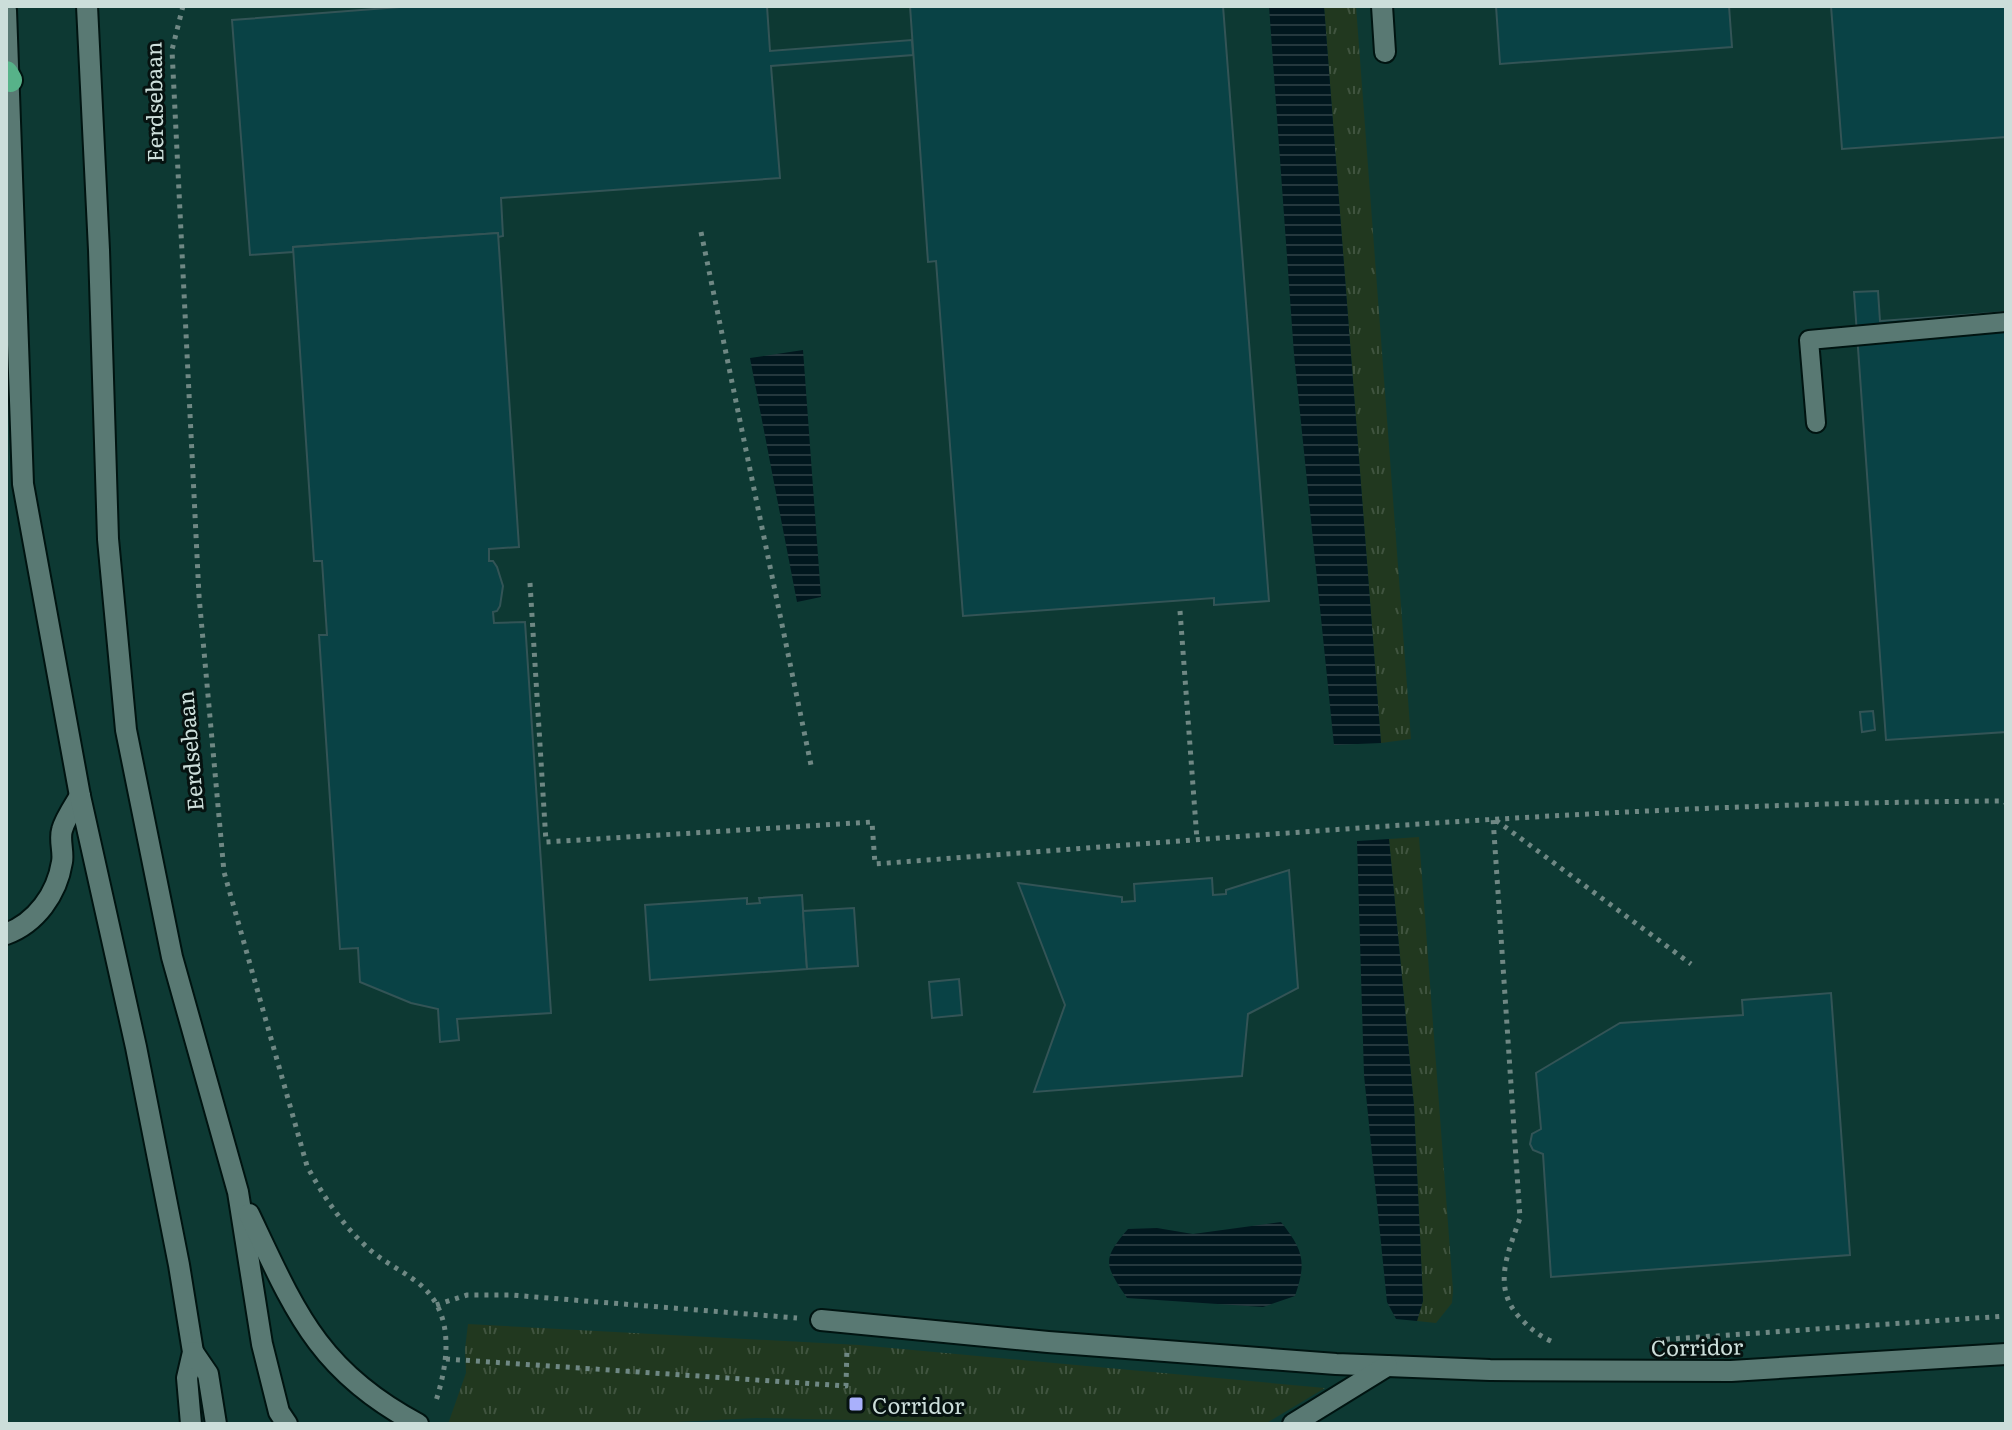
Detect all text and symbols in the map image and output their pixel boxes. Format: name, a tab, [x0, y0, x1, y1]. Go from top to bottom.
street label: Eerdsebaan	[135, 41, 171, 163]
street label: Eerdsebaan	[167, 689, 211, 813]
street label: Corridor	[1650, 1329, 1744, 1363]
place label: Corridor	[872, 1388, 965, 1421]
marker: Corridor	[847, 1395, 865, 1413]

